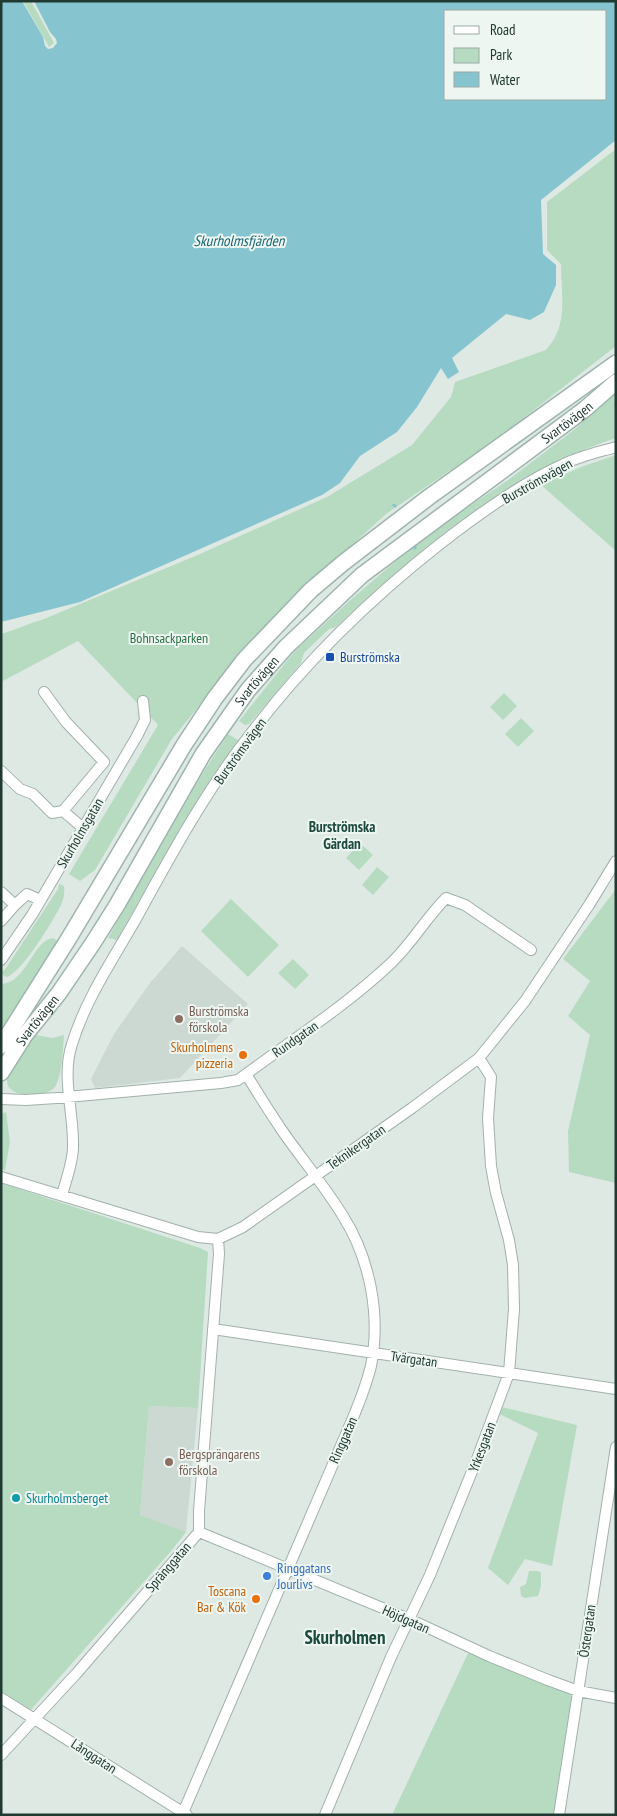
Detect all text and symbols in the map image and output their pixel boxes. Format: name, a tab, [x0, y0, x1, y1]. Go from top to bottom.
legend	[444, 10, 607, 100]
text: Road	[490, 20, 516, 39]
text: Park	[490, 45, 512, 64]
text: Water	[490, 70, 521, 89]
water label: Skurholmsfjärden	[194, 231, 286, 250]
street label: Svartövägen	[538, 397, 597, 448]
street label: Burströmsvägen	[499, 454, 575, 508]
park label: Bohnsackparken	[130, 629, 208, 647]
place label: Burströmska	[340, 648, 400, 666]
marker: Burströmska	[324, 651, 336, 663]
street label: Svartövägen	[231, 652, 283, 709]
street label: Burströmsvägen	[210, 714, 270, 788]
street label: Skurholmsgatan	[53, 795, 107, 871]
district label: Burströmska Gärdan	[309, 817, 375, 853]
street label: Svartövägen	[12, 991, 63, 1049]
place label: Burströmska förskola	[189, 1002, 249, 1036]
marker: Burströmska förskola	[173, 1013, 185, 1025]
street label: Rundgatan	[268, 1017, 322, 1061]
place label: Skurholmens pizzeria	[170, 1038, 233, 1072]
marker: Skurholmens pizzeria	[237, 1049, 249, 1061]
street label: Teknikergatan	[323, 1120, 389, 1174]
street label: Tvärgatan	[390, 1347, 438, 1371]
street label: Ringgatan	[325, 1414, 361, 1466]
street label: Yrkesgatan	[464, 1419, 500, 1475]
place label: Bergsprängarens förskola	[179, 1445, 260, 1479]
marker: Bergsprängarens förskola	[163, 1456, 175, 1468]
place label: Skurholmsberget	[26, 1489, 108, 1507]
marker: Skurholmsberget	[10, 1492, 22, 1504]
street label: Spränggatan	[141, 1538, 195, 1596]
place label: Ringgatans Jourlivs	[276, 1559, 331, 1593]
marker: Ringgatans Jourlivs	[261, 1570, 273, 1582]
place label: Toscana Bar & Kök	[197, 1582, 247, 1616]
marker: Toscana Bar & Kök	[250, 1593, 262, 1605]
street label: Höjdgatan	[380, 1601, 432, 1637]
street label: Östergatan	[574, 1603, 600, 1659]
district label: Skurholmen	[304, 1625, 386, 1649]
street label: Långgatan	[68, 1735, 120, 1777]

